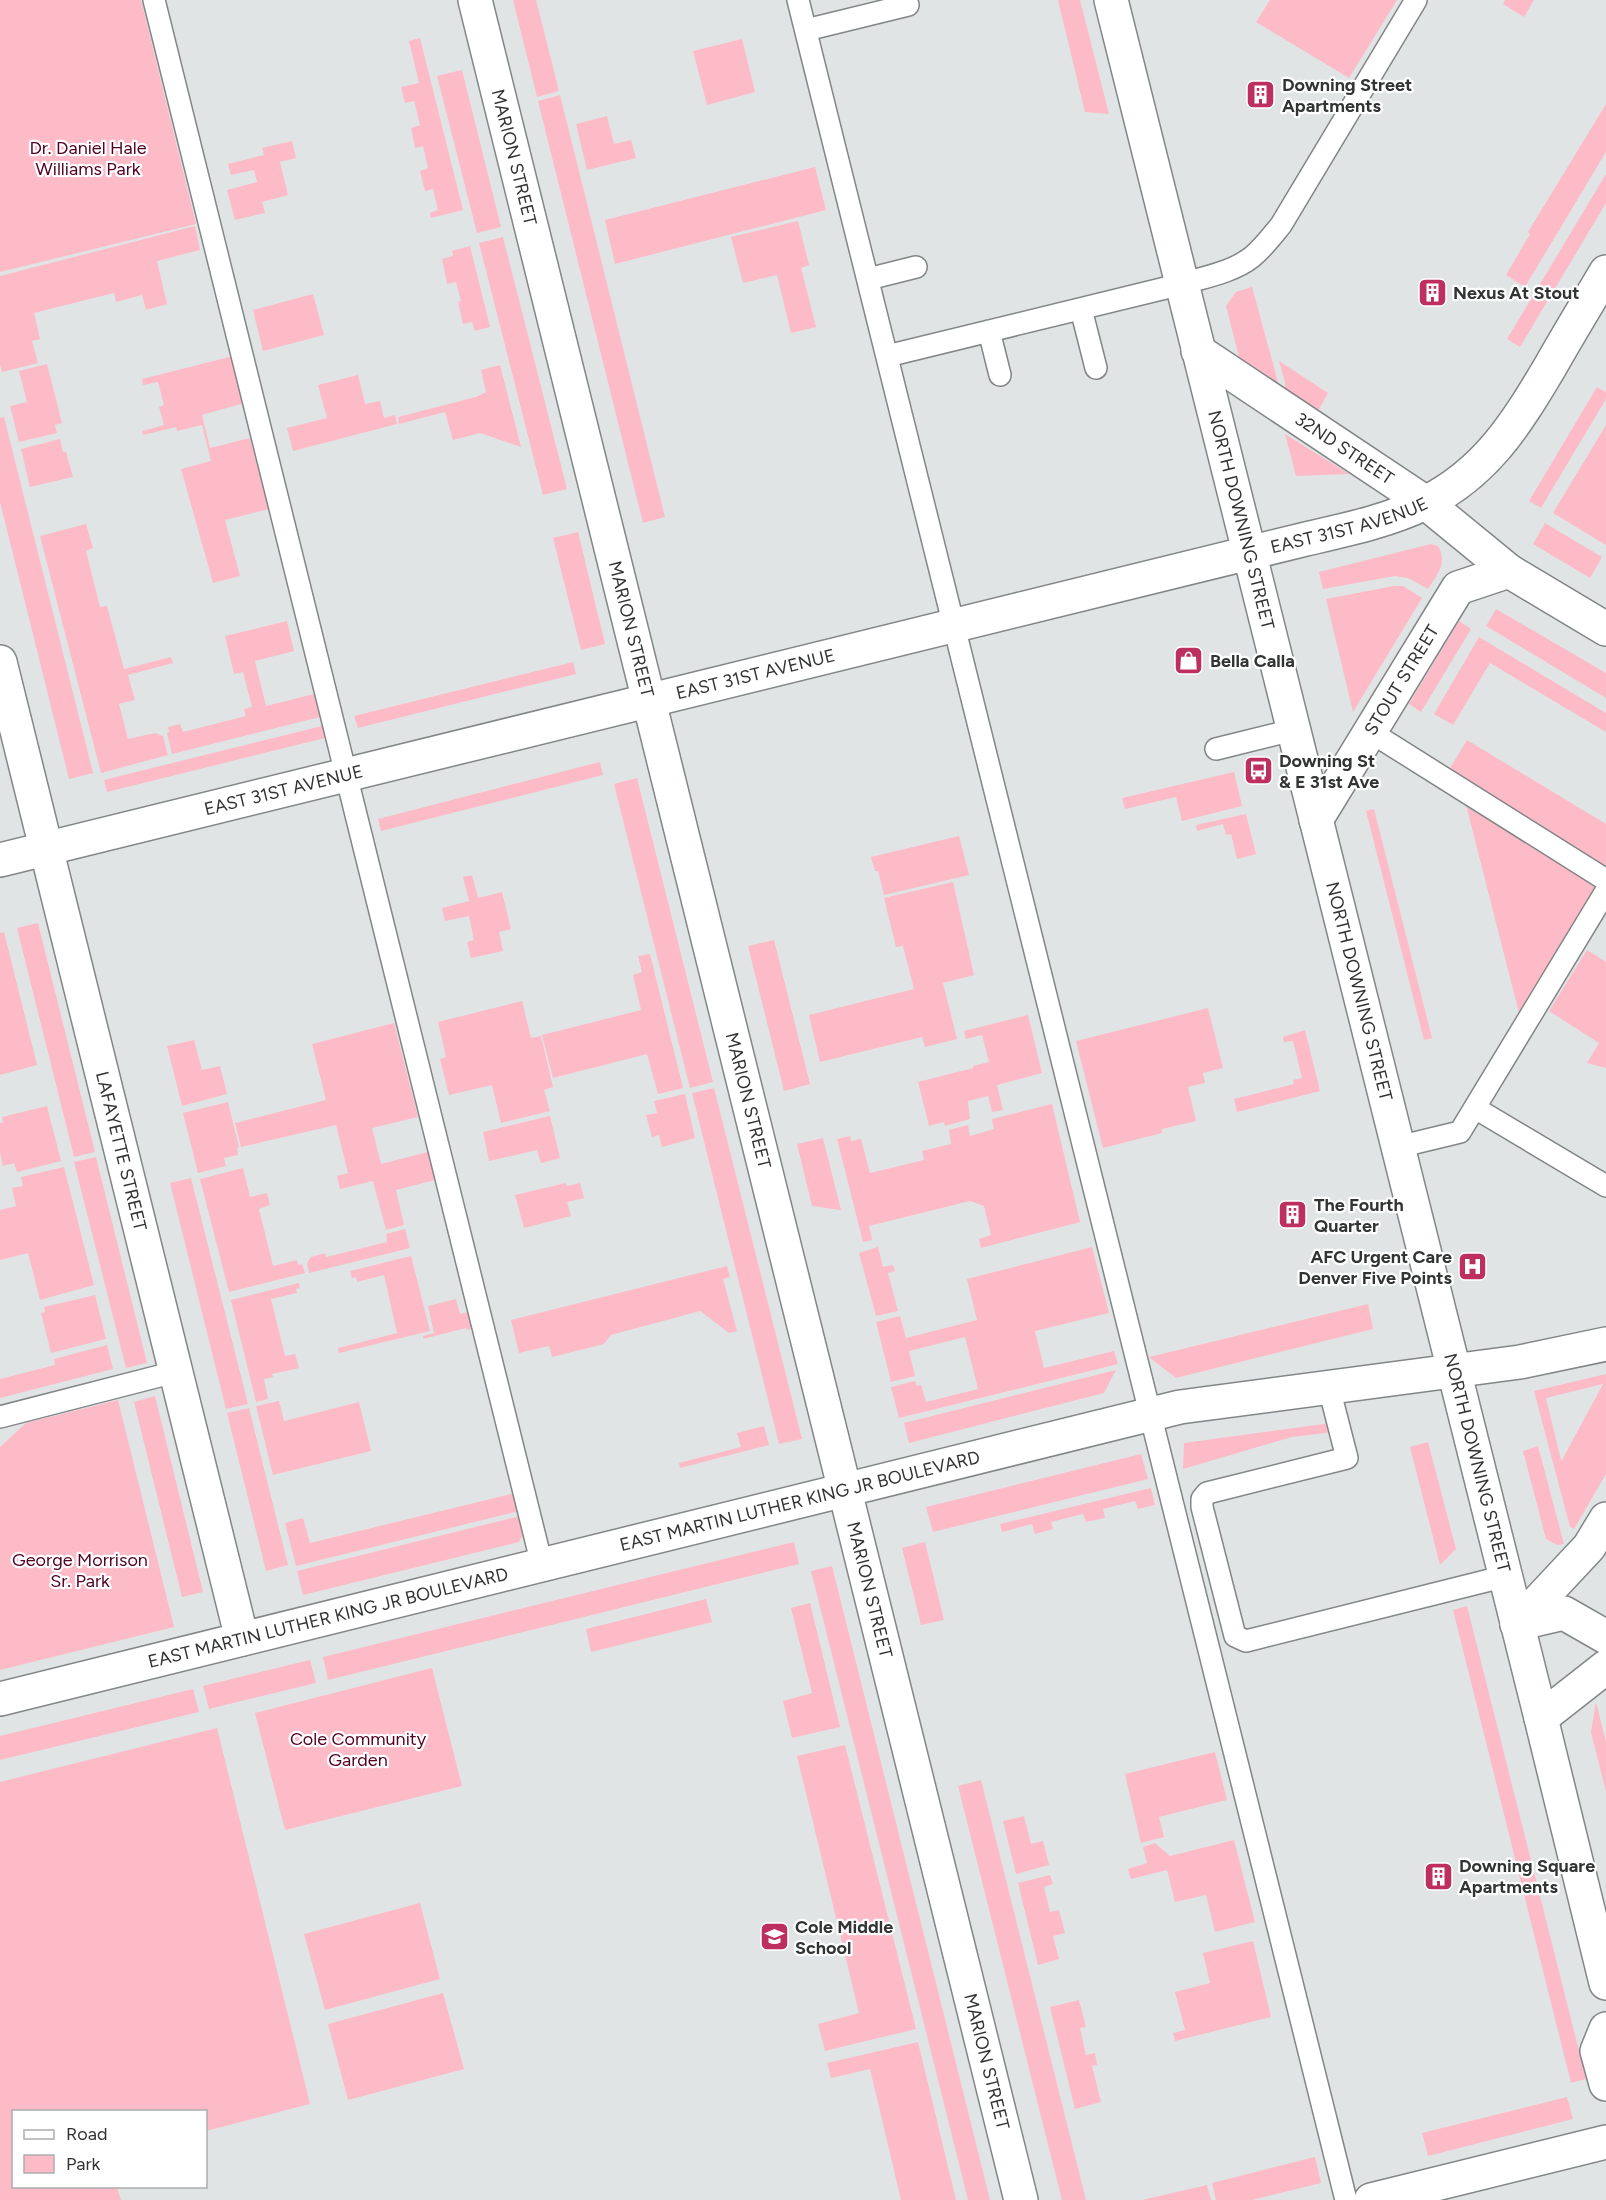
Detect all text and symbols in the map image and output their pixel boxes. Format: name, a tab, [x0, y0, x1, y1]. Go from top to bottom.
place label: Downing Street Apartments	[1282, 74, 1412, 117]
building icon: Downing Street Apartments	[1245, 79, 1277, 111]
street label: MARION STREET	[487, 87, 542, 228]
park label: Dr. Daniel Hale Williams Park	[29, 137, 147, 180]
building icon: Nexus At Stout	[1416, 277, 1448, 309]
place label: Nexus At Stout	[1453, 282, 1579, 304]
street label: NORTH DOWNING STREET	[1203, 408, 1279, 632]
street label: 32ND STREET	[1291, 408, 1398, 489]
street label: EAST 31ST AVENUE	[1268, 492, 1431, 558]
street label: MARION STREET	[604, 559, 659, 699]
street label: STOUT STREET	[1359, 621, 1444, 739]
street label: EAST 31ST AVENUE	[674, 644, 837, 704]
shop icon: Bella Calla	[1173, 645, 1205, 677]
place label: Bella Calla	[1210, 650, 1295, 672]
place label: Downing St & E 31st Ave	[1279, 750, 1379, 793]
bus stop icon: Downing St & E 31st Ave	[1242, 755, 1274, 787]
street label: EAST 31ST AVENUE	[202, 760, 365, 820]
street label: NORTH DOWNING STREET	[1321, 880, 1397, 1103]
street label: MARION STREET	[721, 1030, 776, 1171]
street label: LAFAYETTE STREET	[91, 1069, 152, 1233]
place label: The Fourth Quarter	[1314, 1194, 1404, 1237]
building icon: The Fourth Quarter	[1277, 1199, 1309, 1231]
place label: AFC Urgent Care Denver Five Points	[1298, 1246, 1453, 1289]
hospital icon: AFC Urgent Care Denver Five Points	[1457, 1251, 1489, 1283]
street label: NORTH DOWNING STREET	[1439, 1351, 1515, 1575]
street label: EAST MARTIN LUTHER KING JR BOULEVARD	[618, 1446, 982, 1556]
street label: MARION STREET	[842, 1519, 897, 1660]
park label: George Morrison Sr. Park	[12, 1549, 148, 1592]
street label: EAST MARTIN LUTHER KING JR BOULEVARD	[146, 1563, 510, 1673]
park label: Cole Community Garden	[290, 1728, 427, 1771]
place label: Downing Square Apartments	[1459, 1855, 1595, 1898]
building icon: Downing Square Apartments	[1422, 1860, 1454, 1892]
place label: Cole Middle School	[795, 1916, 893, 1959]
school or university icon: Cole Middle School	[758, 1921, 790, 1953]
street label: MARION STREET	[959, 1991, 1014, 2132]
legend	[12, 2110, 207, 2188]
text: Road	[66, 2123, 107, 2145]
text: Park	[66, 2153, 101, 2175]

